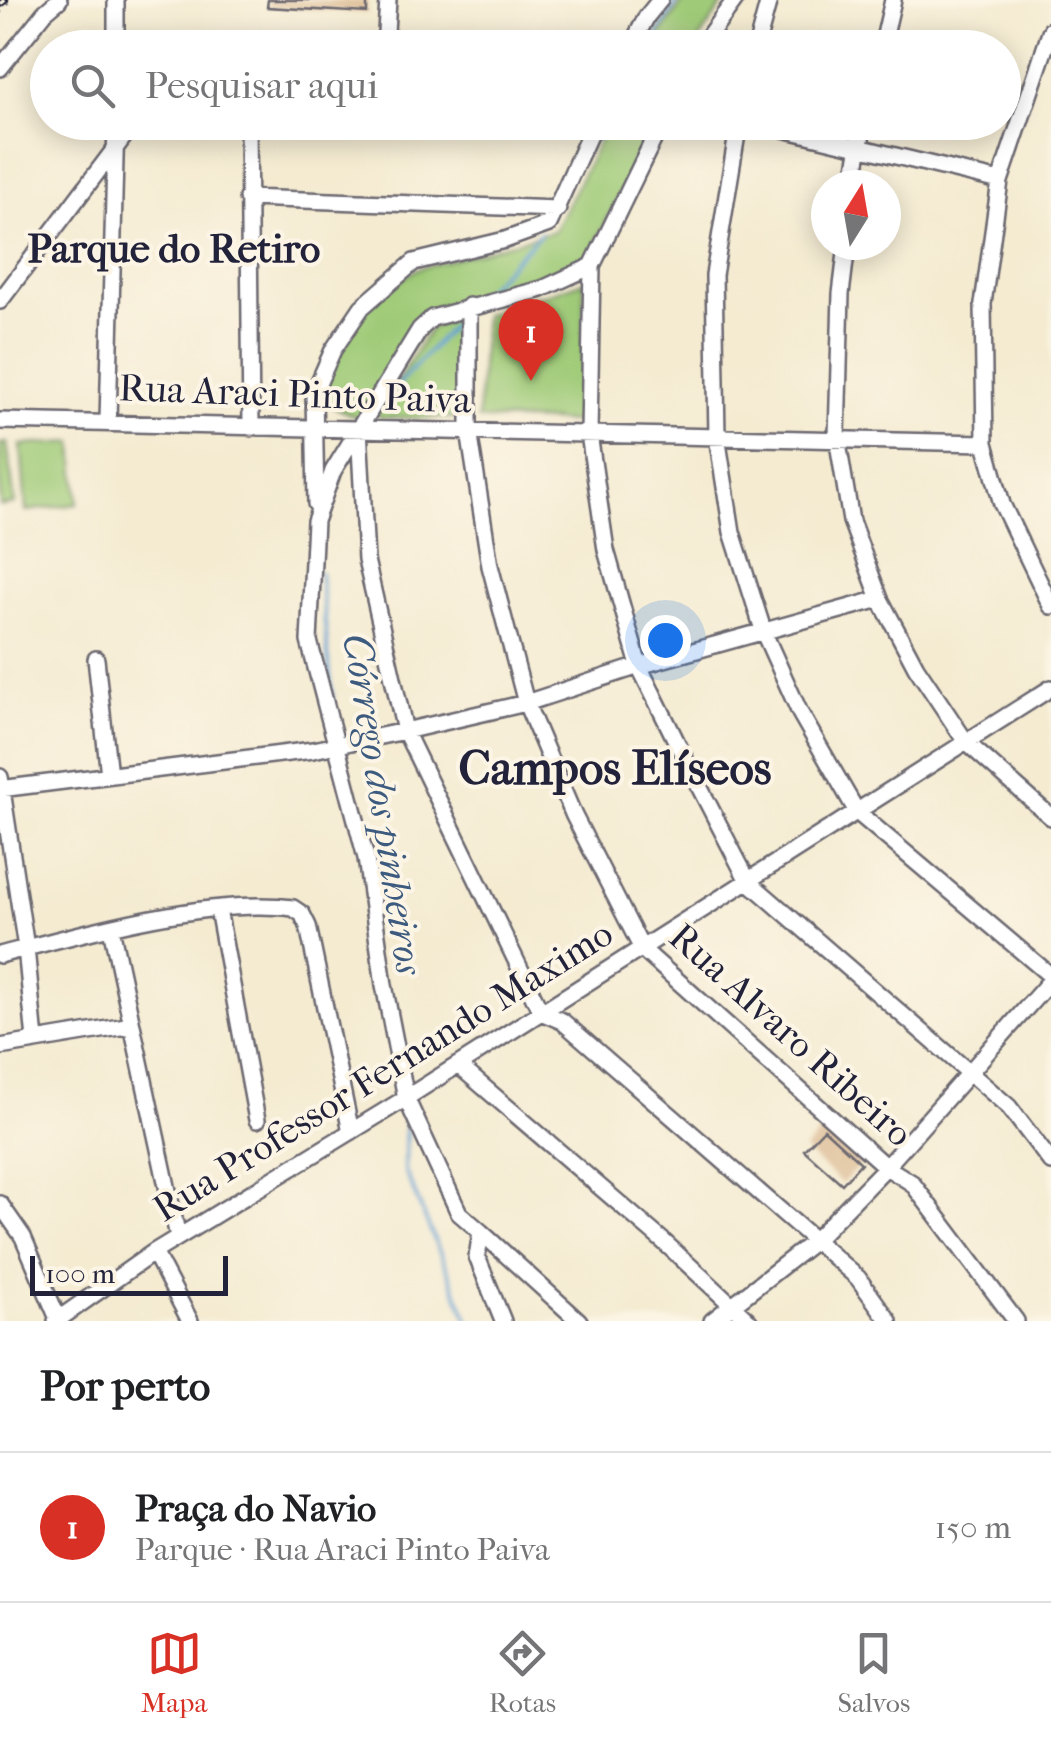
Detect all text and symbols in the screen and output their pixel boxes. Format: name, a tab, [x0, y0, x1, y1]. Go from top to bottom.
search box	[30, 30, 1021, 140]
icon: search	[65, 58, 120, 113]
text: Pesquisar aqui	[145, 63, 378, 108]
north arrow	[811, 170, 901, 260]
district label: Parque do Retiro	[28, 226, 320, 272]
pin: 1	[498, 298, 564, 381]
street label: Rua Araci Pinto Paiva	[118, 365, 472, 423]
your location	[640, 615, 691, 666]
water label: Córrego dos pinheiros	[333, 630, 433, 979]
district label: Campos Elíseos	[458, 740, 772, 796]
street label: Rua Professor Fernando Maximo	[145, 911, 621, 1231]
street label: Rua Alvaro Ribeiro	[660, 914, 922, 1156]
scale bar	[30, 1251, 228, 1296]
text: 100 m	[45, 1257, 115, 1290]
text: Por perto	[40, 1362, 210, 1411]
text: Praça do Navio	[135, 1486, 376, 1531]
text: 1	[67, 1509, 78, 1546]
text: 150 m	[935, 1509, 1011, 1546]
text: Parque · Rua Araci Pinto Paiva	[135, 1531, 550, 1568]
tab: Mapa	[141, 1626, 207, 1719]
tab: Rotas	[489, 1626, 556, 1719]
tab: Salvos	[838, 1626, 910, 1719]

